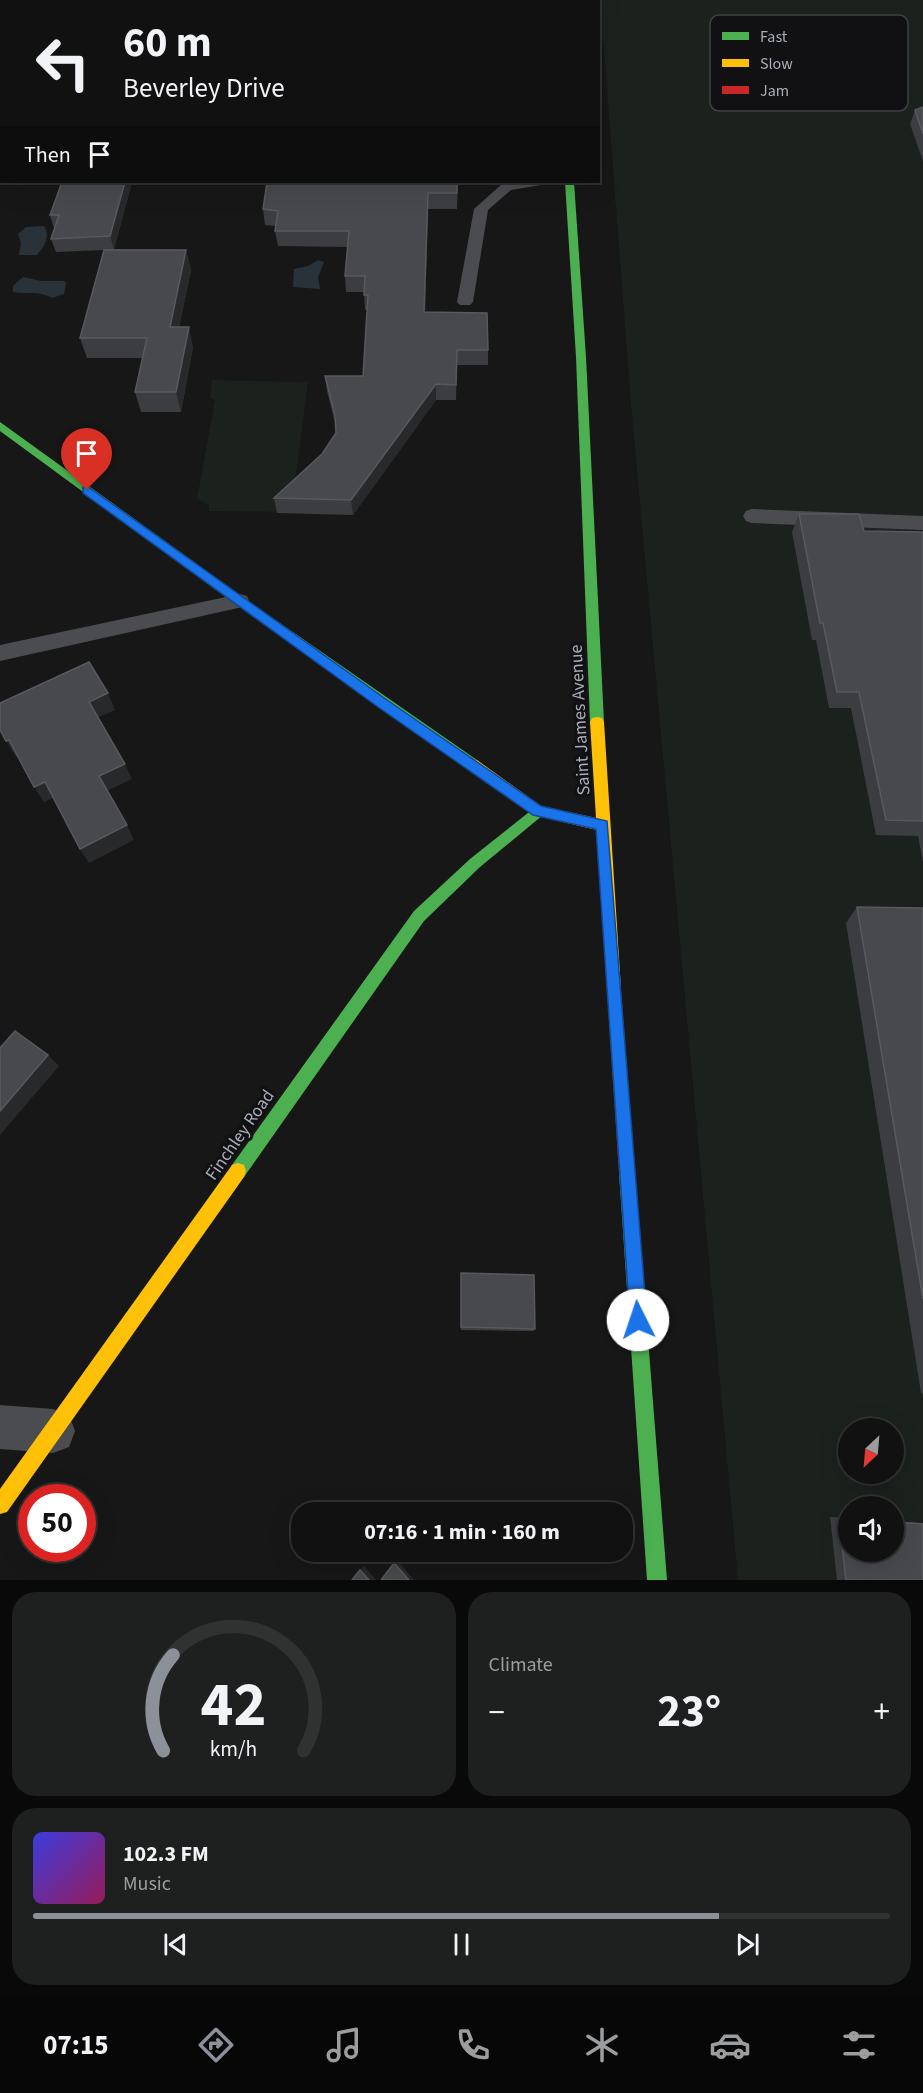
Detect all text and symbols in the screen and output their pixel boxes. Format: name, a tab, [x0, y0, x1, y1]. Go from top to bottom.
text: 60 m	[123, 13, 212, 73]
legend	[710, 15, 908, 111]
icon: left	[24, 24, 102, 102]
text: Fast	[760, 26, 788, 48]
text: Slow	[760, 53, 793, 75]
text: Beverley Drive	[123, 69, 285, 108]
text: Jam	[760, 80, 789, 102]
icon: arrive	[83, 138, 116, 171]
text: Then	[24, 139, 71, 171]
pin	[61, 428, 112, 490]
icon: arrive	[70, 437, 103, 470]
street label: Saint James Avenue	[564, 644, 596, 796]
street label: Finchley Road	[200, 1085, 280, 1185]
position arrow	[606, 1288, 670, 1352]
north arrow	[838, 1418, 904, 1484]
map controls	[838, 1418, 904, 1562]
speed limit sign: 50	[18, 1484, 96, 1562]
button: sound	[838, 1496, 904, 1562]
text: 07:16 · 1 min · 160 m	[364, 1516, 560, 1548]
text: Climate	[489, 1651, 553, 1679]
text: 42	[201, 1661, 267, 1750]
text: 23°	[657, 1680, 721, 1744]
text: −	[489, 1689, 505, 1736]
text: +	[874, 1689, 890, 1736]
text: km/h	[210, 1734, 258, 1765]
text: 102.3 FM	[123, 1838, 209, 1870]
text: Music	[123, 1870, 171, 1898]
icon: previous	[159, 1928, 192, 1961]
icon: pause	[445, 1928, 478, 1961]
icon: next	[731, 1928, 764, 1961]
icon: directions	[195, 2024, 237, 2066]
icon: music	[323, 2024, 365, 2066]
icon: phone	[452, 2024, 494, 2066]
icon: climate	[581, 2024, 623, 2066]
icon: car	[709, 2024, 751, 2066]
icon: filters	[838, 2024, 880, 2066]
text: 07:15	[43, 2026, 108, 2065]

